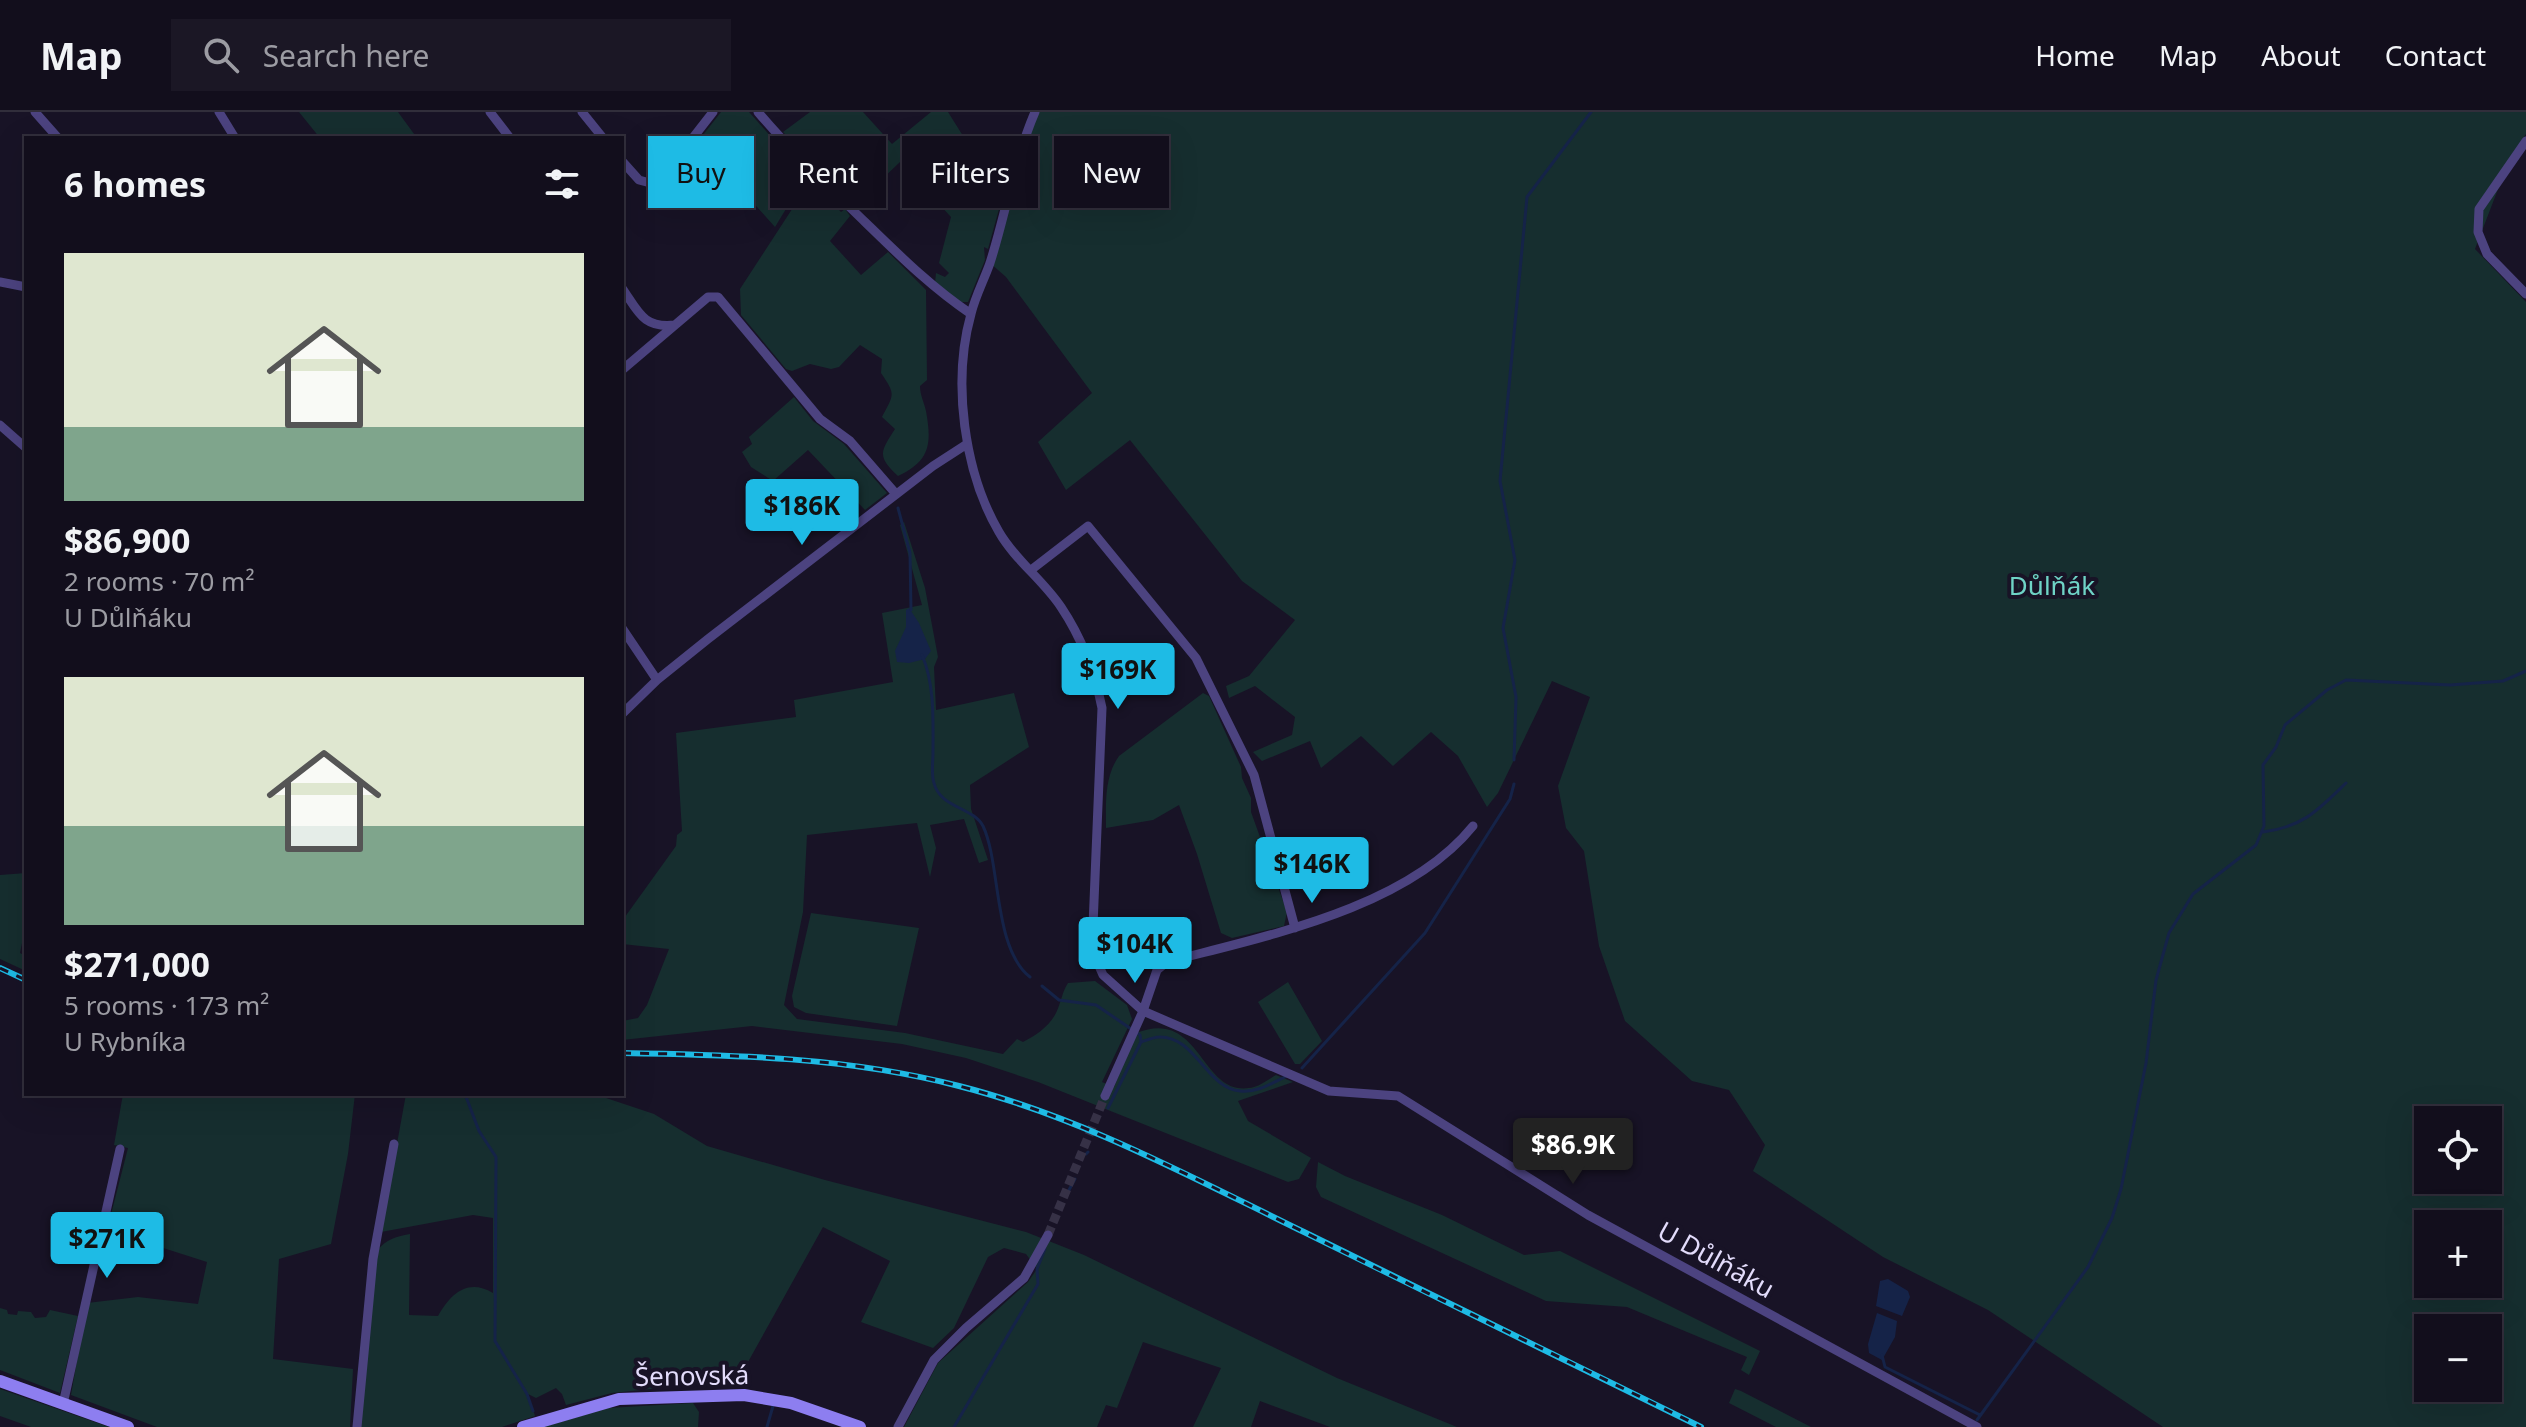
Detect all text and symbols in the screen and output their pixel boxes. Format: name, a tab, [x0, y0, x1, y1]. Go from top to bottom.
search box	[171, 19, 731, 91]
text: Map	[40, 29, 123, 81]
icon: search	[199, 33, 243, 77]
text: Search here	[263, 35, 430, 76]
text: Home	[2035, 36, 2115, 74]
text: Map	[2159, 36, 2217, 74]
text: About	[2261, 36, 2341, 74]
text: Contact	[2385, 36, 2486, 74]
chip: Buy	[648, 136, 754, 208]
chip: Rent	[770, 136, 886, 208]
chip: Filters	[902, 136, 1038, 208]
chip: New	[1054, 136, 1169, 208]
text: 6 homes	[64, 161, 206, 207]
icon: filters	[540, 162, 584, 206]
icon: home	[252, 305, 396, 449]
pin: $186K	[746, 479, 858, 547]
text: $186K	[764, 487, 840, 523]
text: $86,900	[64, 517, 190, 563]
text: 2 rooms · 70 m²	[64, 563, 254, 599]
park label: Důlňák	[2009, 567, 2095, 603]
text: U Důlňáku	[64, 599, 192, 635]
pin: $169K	[1062, 643, 1174, 711]
text: $169K	[1080, 651, 1156, 687]
icon: home	[252, 729, 396, 873]
pin: $146K	[1256, 837, 1368, 905]
text: $146K	[1274, 845, 1350, 881]
pin: $104K	[1079, 917, 1191, 985]
text: $104K	[1097, 925, 1173, 961]
text: $271,000	[64, 941, 210, 987]
text: 5 rooms · 173 m²	[64, 987, 269, 1023]
text: U Rybníka	[64, 1023, 186, 1059]
map controls	[2414, 1106, 2502, 1402]
button: locate	[2414, 1106, 2502, 1194]
pin: $86.9K	[1508, 1118, 1638, 1186]
text: $86.9K	[1531, 1126, 1615, 1162]
button: +	[2414, 1210, 2502, 1298]
pin: $271K	[51, 1212, 163, 1280]
street label: U Důlňáku	[1652, 1212, 1781, 1306]
text: $271K	[69, 1220, 145, 1256]
button: −	[2414, 1314, 2502, 1402]
street label: Šenovská	[634, 1356, 749, 1394]

